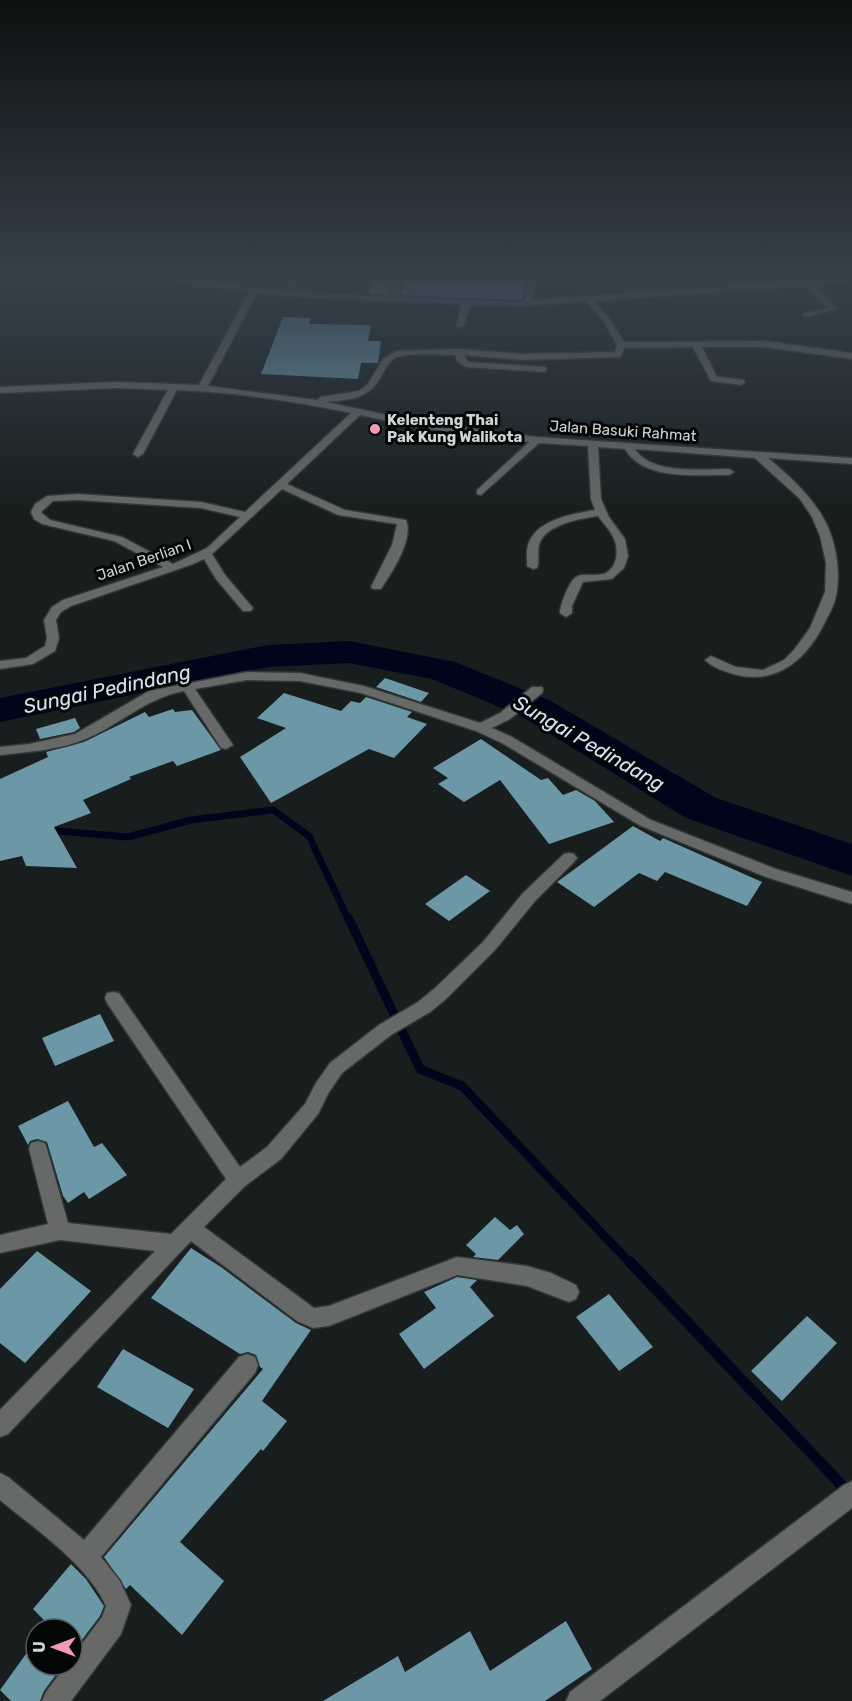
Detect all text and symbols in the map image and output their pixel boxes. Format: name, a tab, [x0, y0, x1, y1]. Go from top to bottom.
place label: Kelenteng Thai Pak Kung Walikota	[387, 411, 522, 446]
street label: Jalan Basuki Rahmat	[549, 417, 697, 445]
marker: Kelenteng Thai Pak Kung Walikota	[368, 422, 382, 436]
street label: Jalan Berlian I	[94, 535, 194, 585]
water label: Sungai Pedindang	[21, 660, 193, 718]
water label: Sungai Pedindang	[509, 690, 669, 796]
north arrow	[24, 1617, 84, 1677]
text: U	[30, 1641, 49, 1653]

